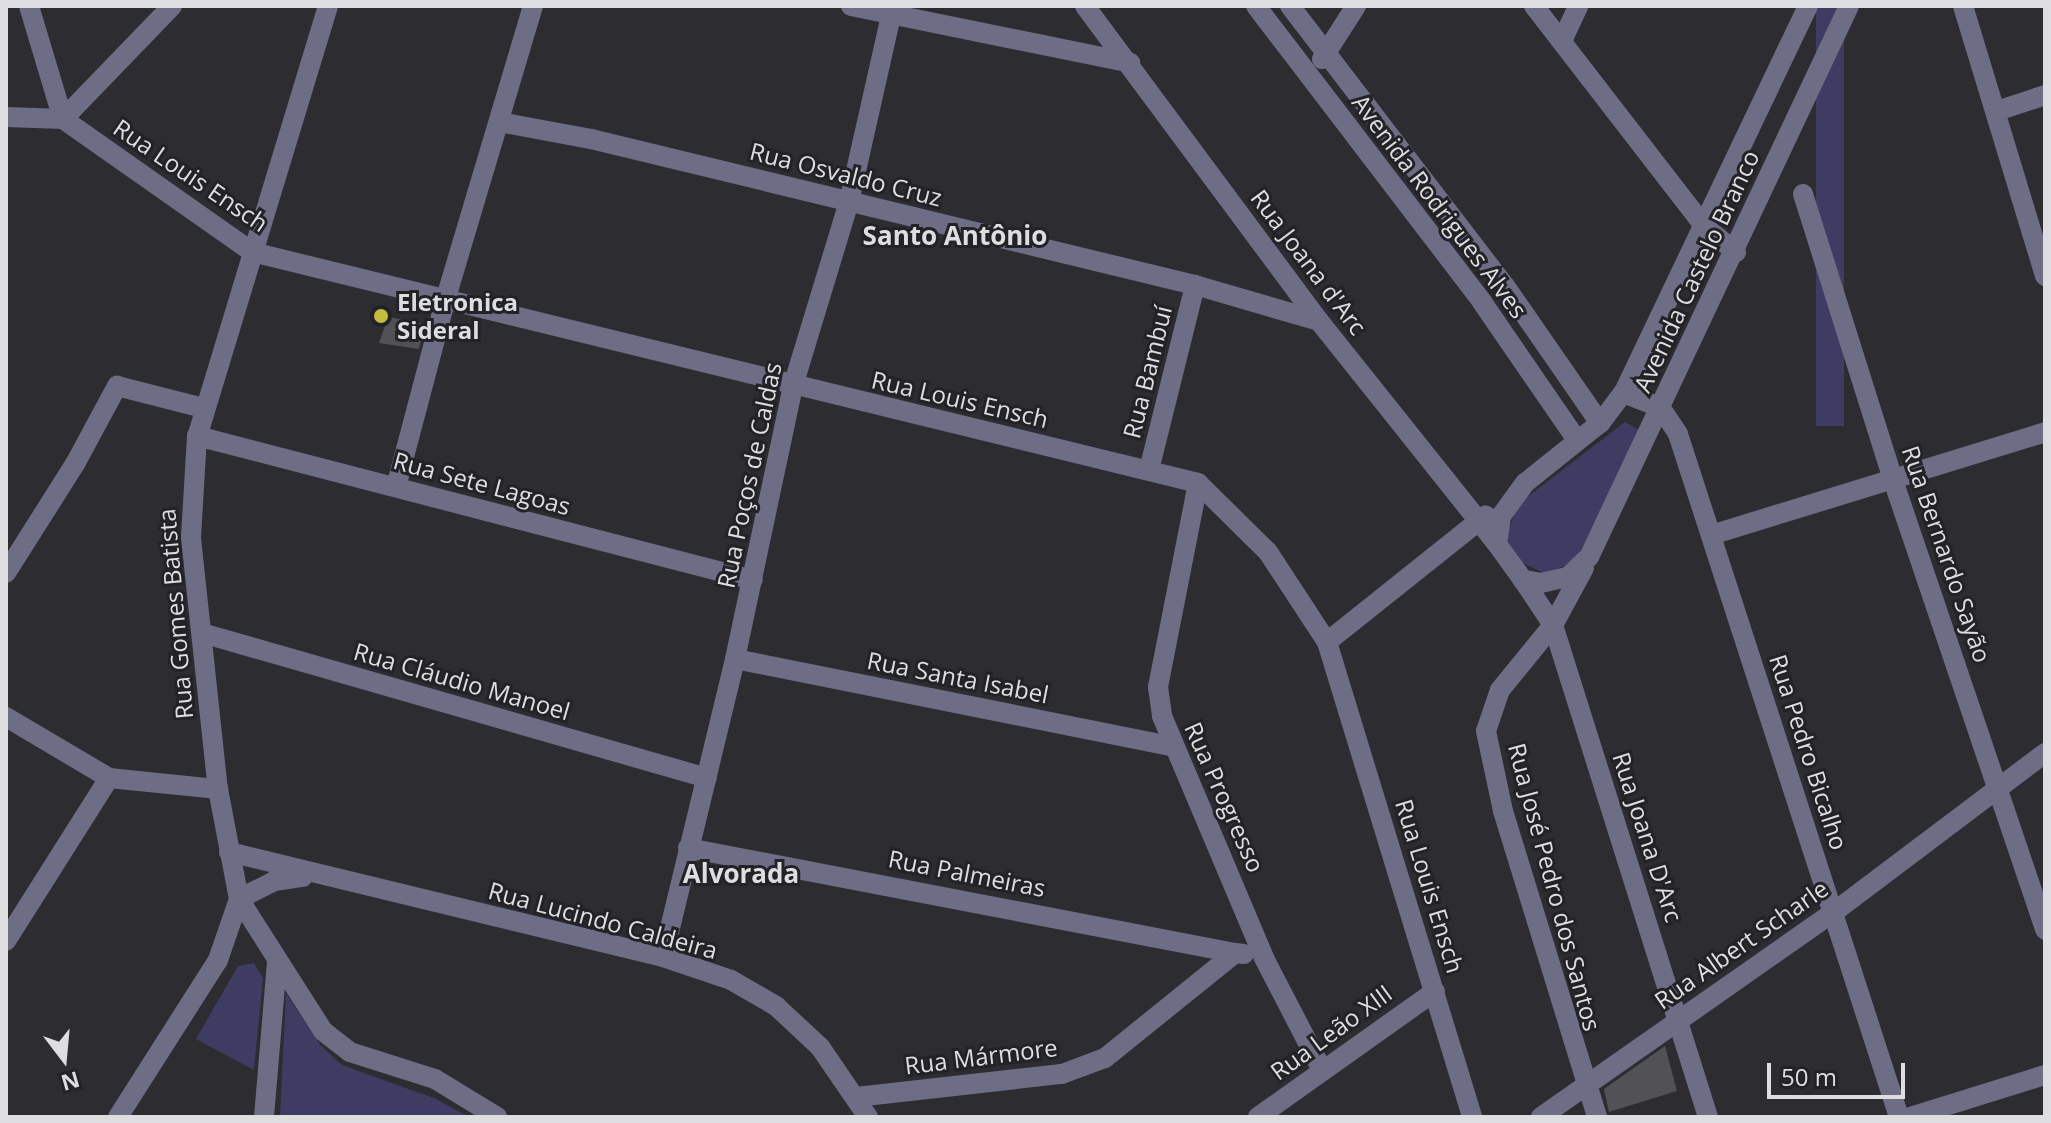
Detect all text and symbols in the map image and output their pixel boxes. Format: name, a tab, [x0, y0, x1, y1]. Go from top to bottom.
street label: Avenida Rodrigues Alves	[1347, 89, 1533, 323]
street label: Rua Louis Ensch	[108, 113, 274, 237]
street label: Rua Osvaldo Cruz	[747, 136, 945, 212]
street label: Avenida Castelo Branco	[1627, 145, 1765, 397]
street label: Rua Joana d'Arc	[1245, 184, 1373, 340]
district label: Santo Antônio	[863, 220, 1047, 252]
place label: Eletronica Sideral	[397, 288, 518, 344]
street label: Rua Bambuí	[1117, 303, 1177, 441]
marker: Eletronica Sideral	[372, 307, 390, 325]
street label: Rua Poços de Caldas	[711, 360, 787, 590]
street label: Rua Louis Ensch	[869, 365, 1051, 433]
street label: Rua Bernardo Sayão	[1896, 442, 1998, 666]
street label: Rua Sete Lagoas	[390, 446, 574, 520]
street label: Rua Gomes Batista	[151, 508, 199, 720]
street label: Rua Cláudio Manoel	[351, 636, 573, 726]
street label: Rua Santa Isabel	[865, 645, 1051, 709]
street label: Rua Pedro Bicalho	[1764, 651, 1854, 853]
street label: Rua Progresso	[1179, 717, 1271, 877]
street label: Rua José Pedro dos Santos	[1503, 740, 1607, 1034]
street label: Rua Joana D'Arc	[1607, 748, 1689, 926]
street label: Rua Louis Ensch	[1390, 796, 1470, 976]
street label: Rua Palmeiras	[886, 844, 1048, 902]
district label: Alvorada	[683, 858, 799, 890]
street label: Rua Albert Scharle	[1649, 873, 1833, 1015]
street label: Rua Lucindo Caldeira	[485, 876, 721, 964]
street label: Rua Leão XIII	[1265, 978, 1397, 1086]
north arrow	[24, 1019, 104, 1099]
street label: Rua Mármore	[903, 1032, 1059, 1080]
scale bar	[1771, 1047, 1909, 1097]
text: 50 m	[1781, 1060, 1837, 1093]
text: N	[58, 1065, 83, 1099]

